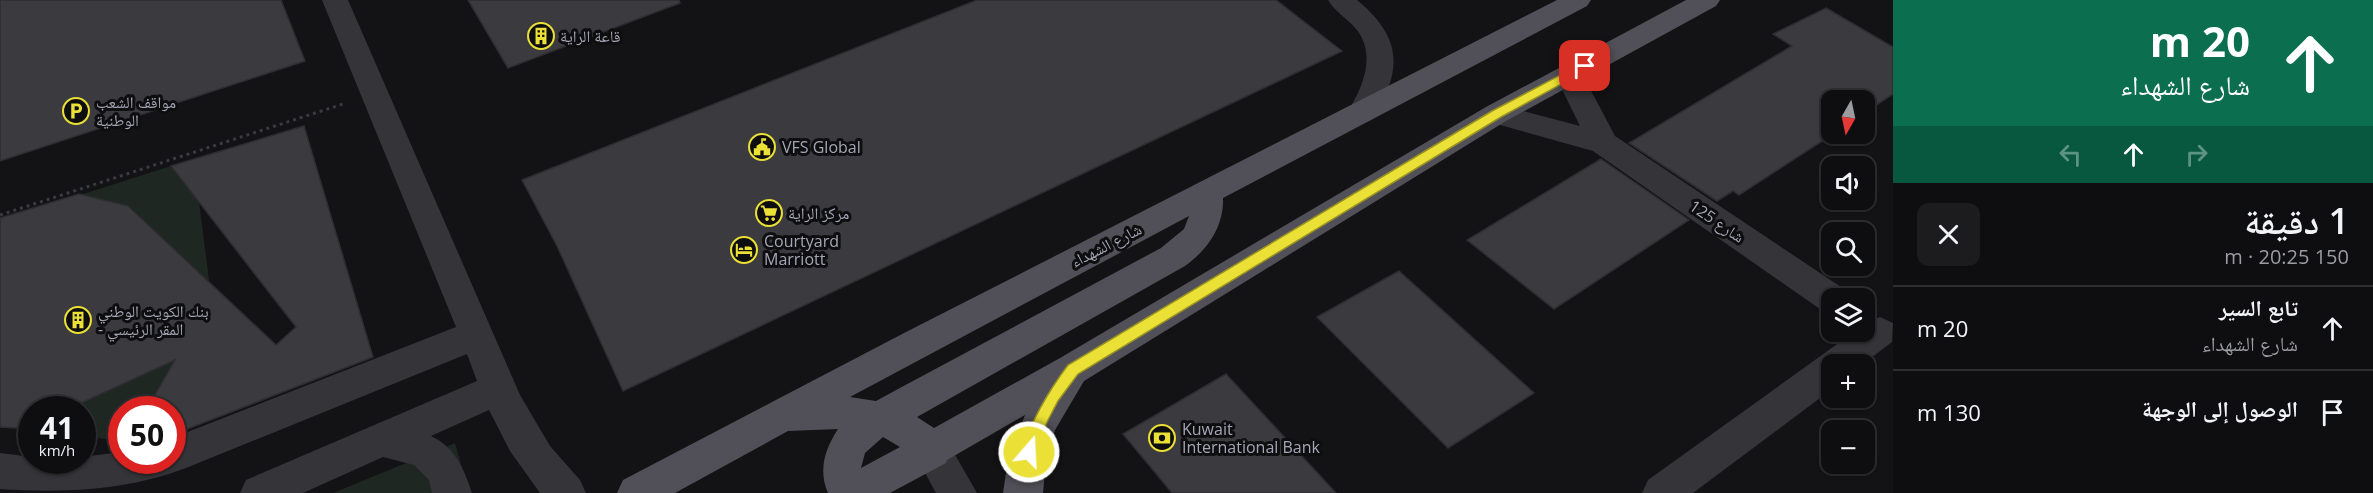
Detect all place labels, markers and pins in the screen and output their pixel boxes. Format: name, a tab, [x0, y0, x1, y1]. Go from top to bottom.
building icon: قاعة الراية	[526, 21, 556, 51]
place label: قاعة الراية	[560, 25, 620, 47]
pin	[1559, 40, 1610, 91]
place label: مواقف الشعب الوطنية	[96, 91, 176, 131]
parking icon: مواقف الشعب الوطنية	[61, 96, 91, 126]
public building icon: VFS Global	[747, 132, 777, 162]
place label: VFS Global	[782, 136, 861, 158]
supermarket icon: مركز الراية	[754, 198, 784, 228]
place label: مركز الراية	[788, 202, 849, 224]
place label: Courtyard Marriott	[764, 230, 839, 270]
hotel icon: Courtyard Marriott	[729, 235, 759, 265]
place label: بنك الكويت الوطني - المقر الرئيسي	[98, 300, 209, 342]
building icon: بنك الكويت الوطني - المقر الرئيسي	[63, 305, 93, 335]
place label: Kuwait International Bank	[1182, 418, 1321, 458]
bank icon: Kuwait International Bank	[1147, 423, 1177, 453]

